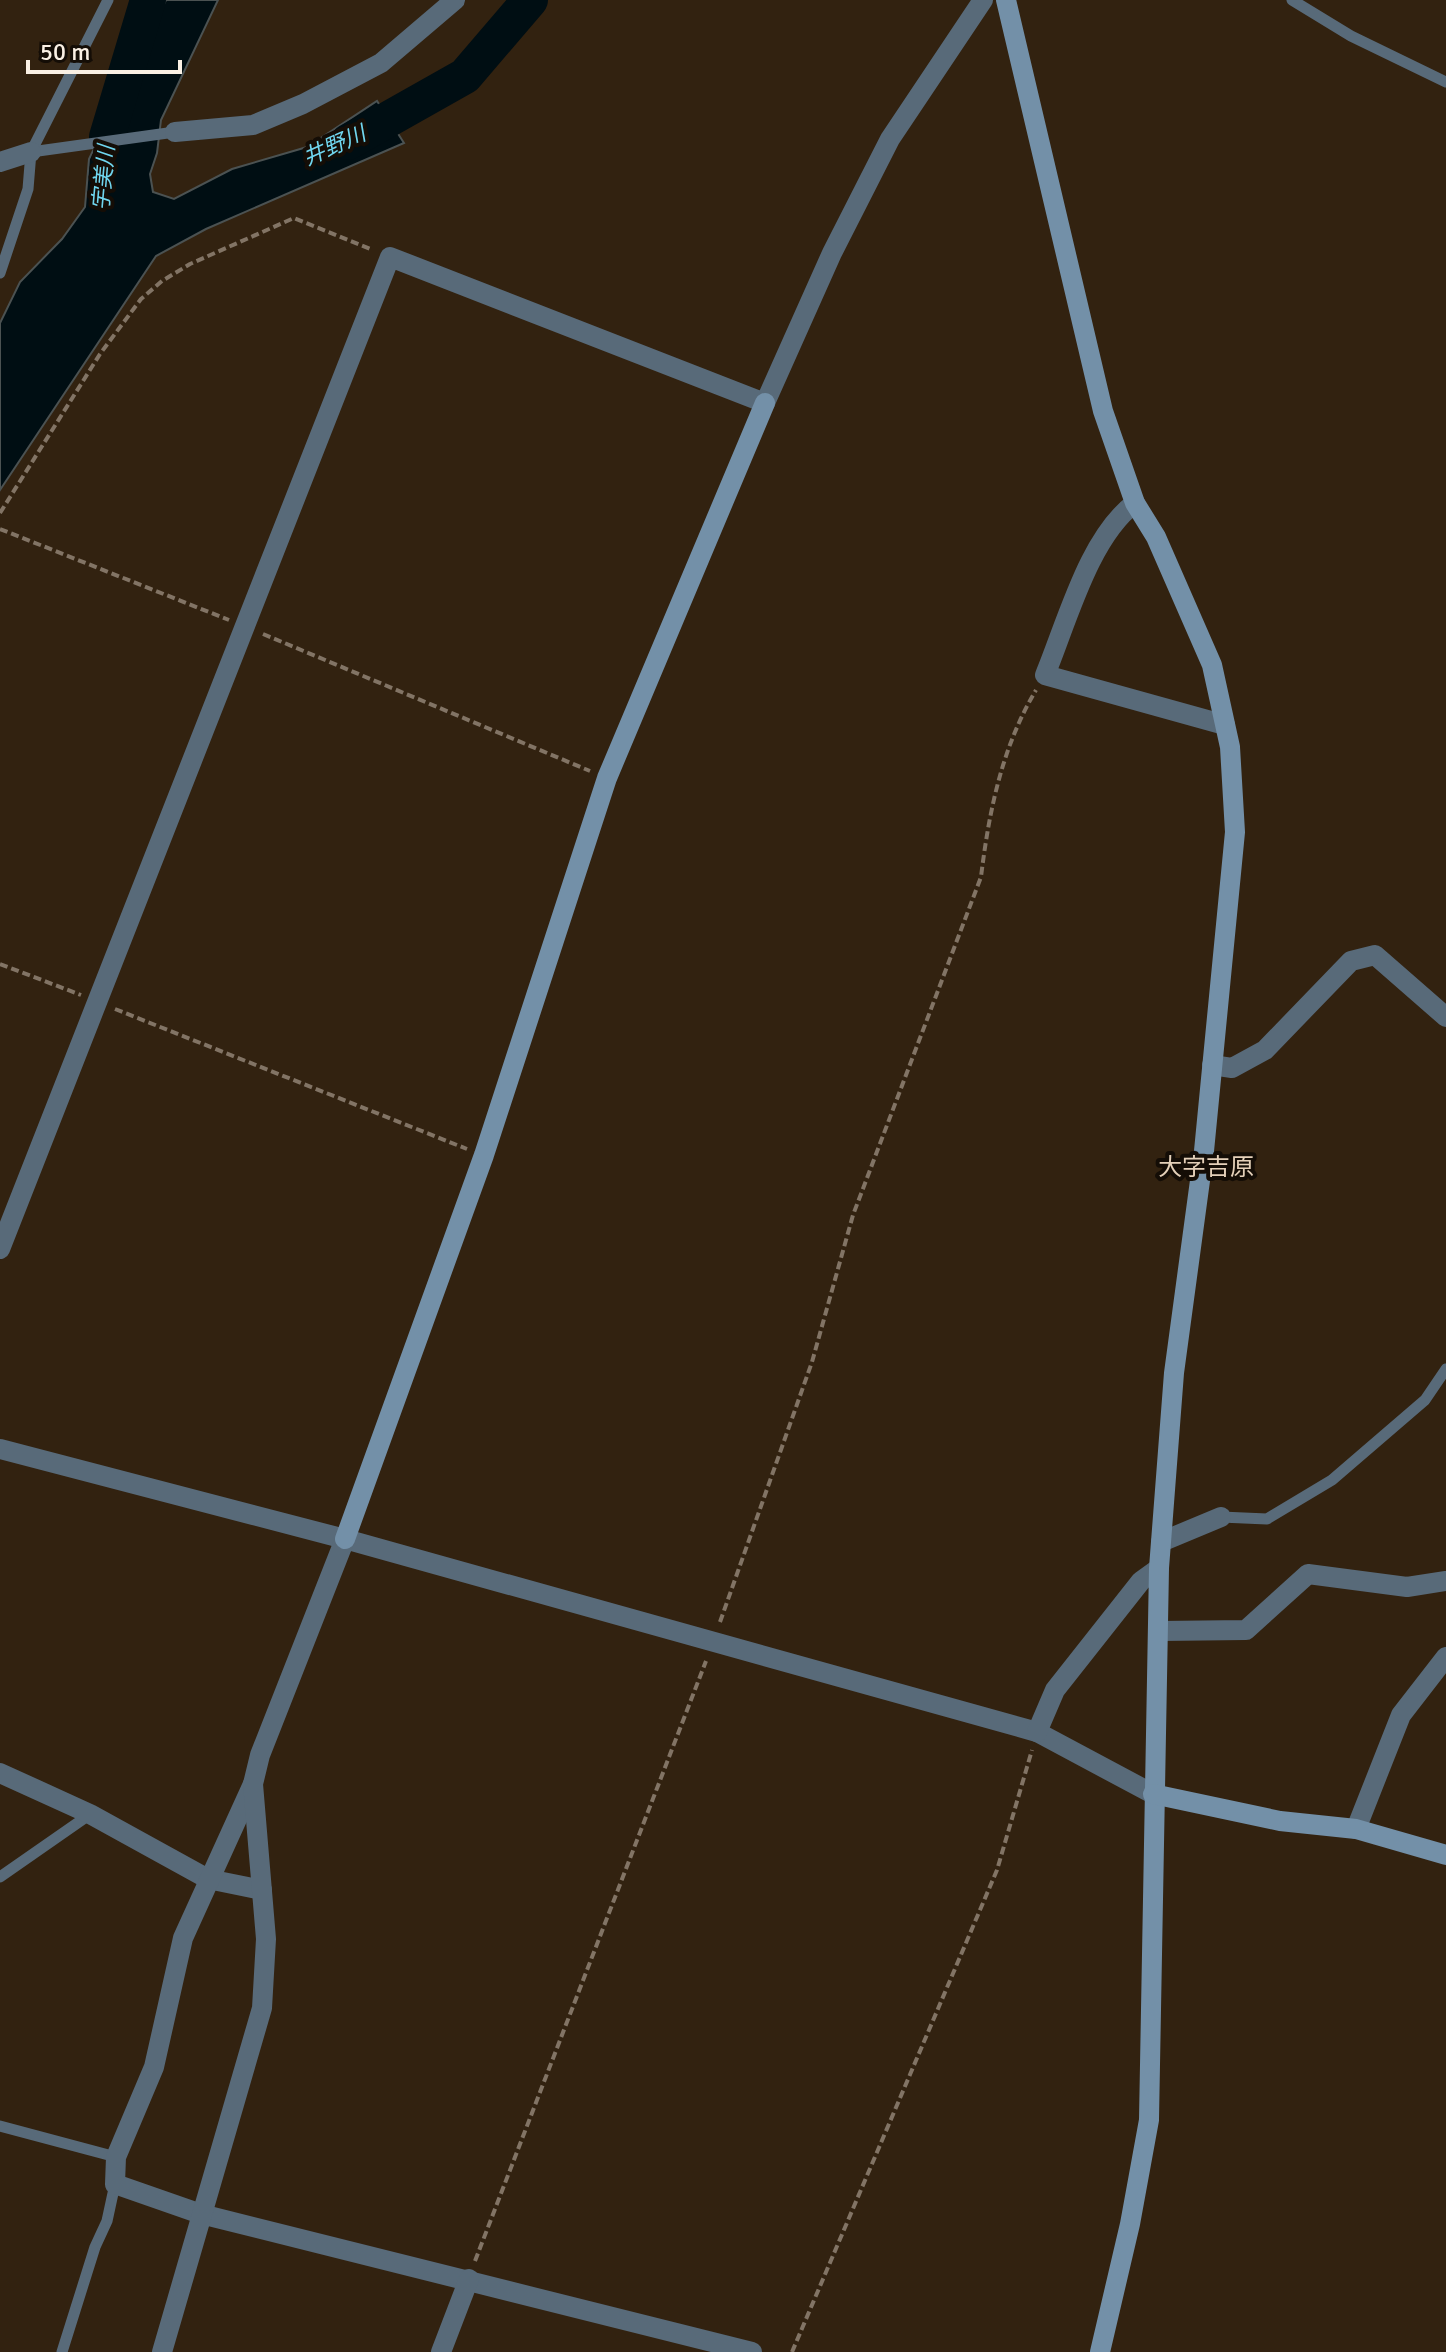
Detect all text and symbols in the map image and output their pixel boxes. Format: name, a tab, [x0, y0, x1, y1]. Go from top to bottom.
scale bar	[28, 24, 180, 74]
text: 50 m	[40, 37, 90, 67]
water label: 井野川	[299, 119, 372, 171]
water label: 宇美川	[87, 142, 120, 212]
district label: 大字吉原	[1158, 1152, 1254, 1182]

